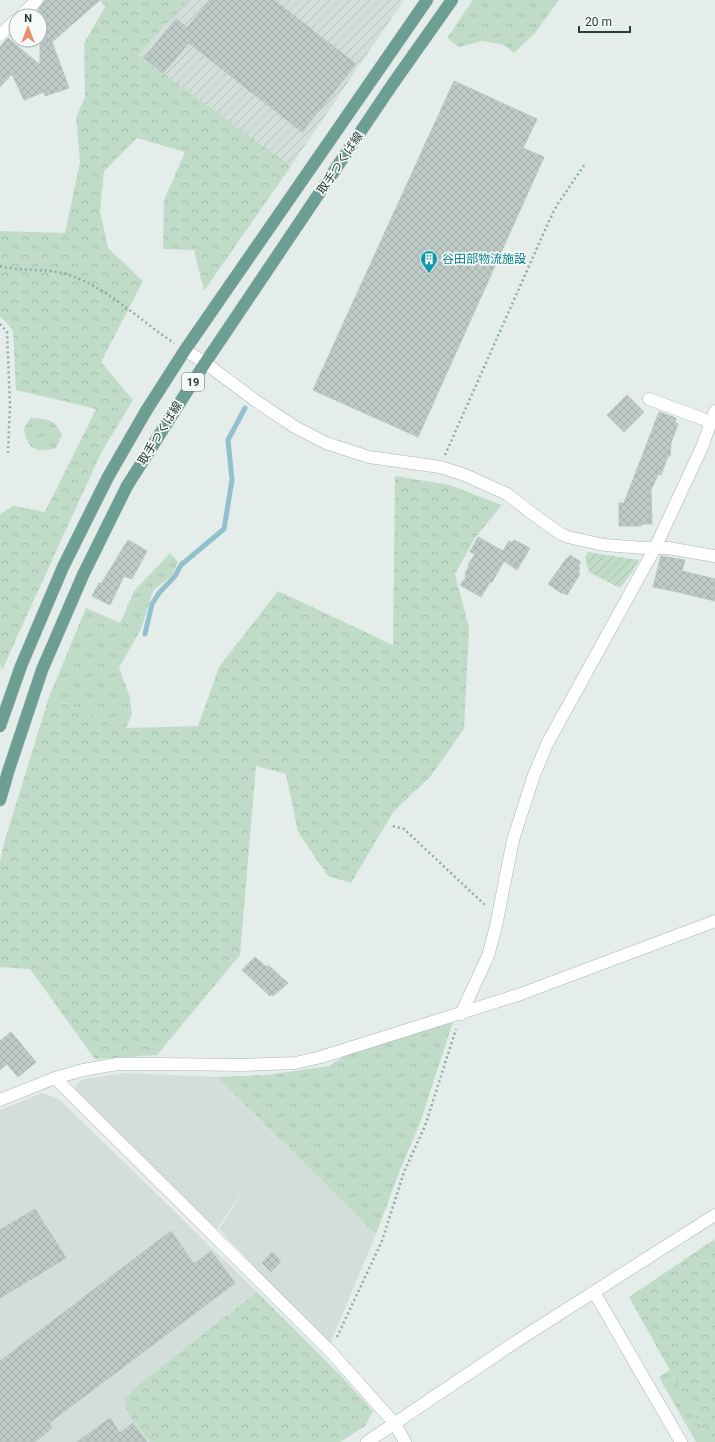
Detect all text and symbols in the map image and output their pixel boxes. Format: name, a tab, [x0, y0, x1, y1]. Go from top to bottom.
north arrow	[8, 8, 48, 48]
scale bar	[579, 8, 630, 34]
text: N	[24, 12, 32, 25]
text: 20 m	[585, 15, 612, 29]
street label: 取手つくば線	[314, 129, 366, 197]
building icon: 谷田部物流施設	[419, 249, 439, 274]
place label: 谷田部物流施設	[442, 252, 526, 266]
road number: 19	[182, 373, 204, 391]
street label: 取手つくば線	[135, 399, 185, 467]

